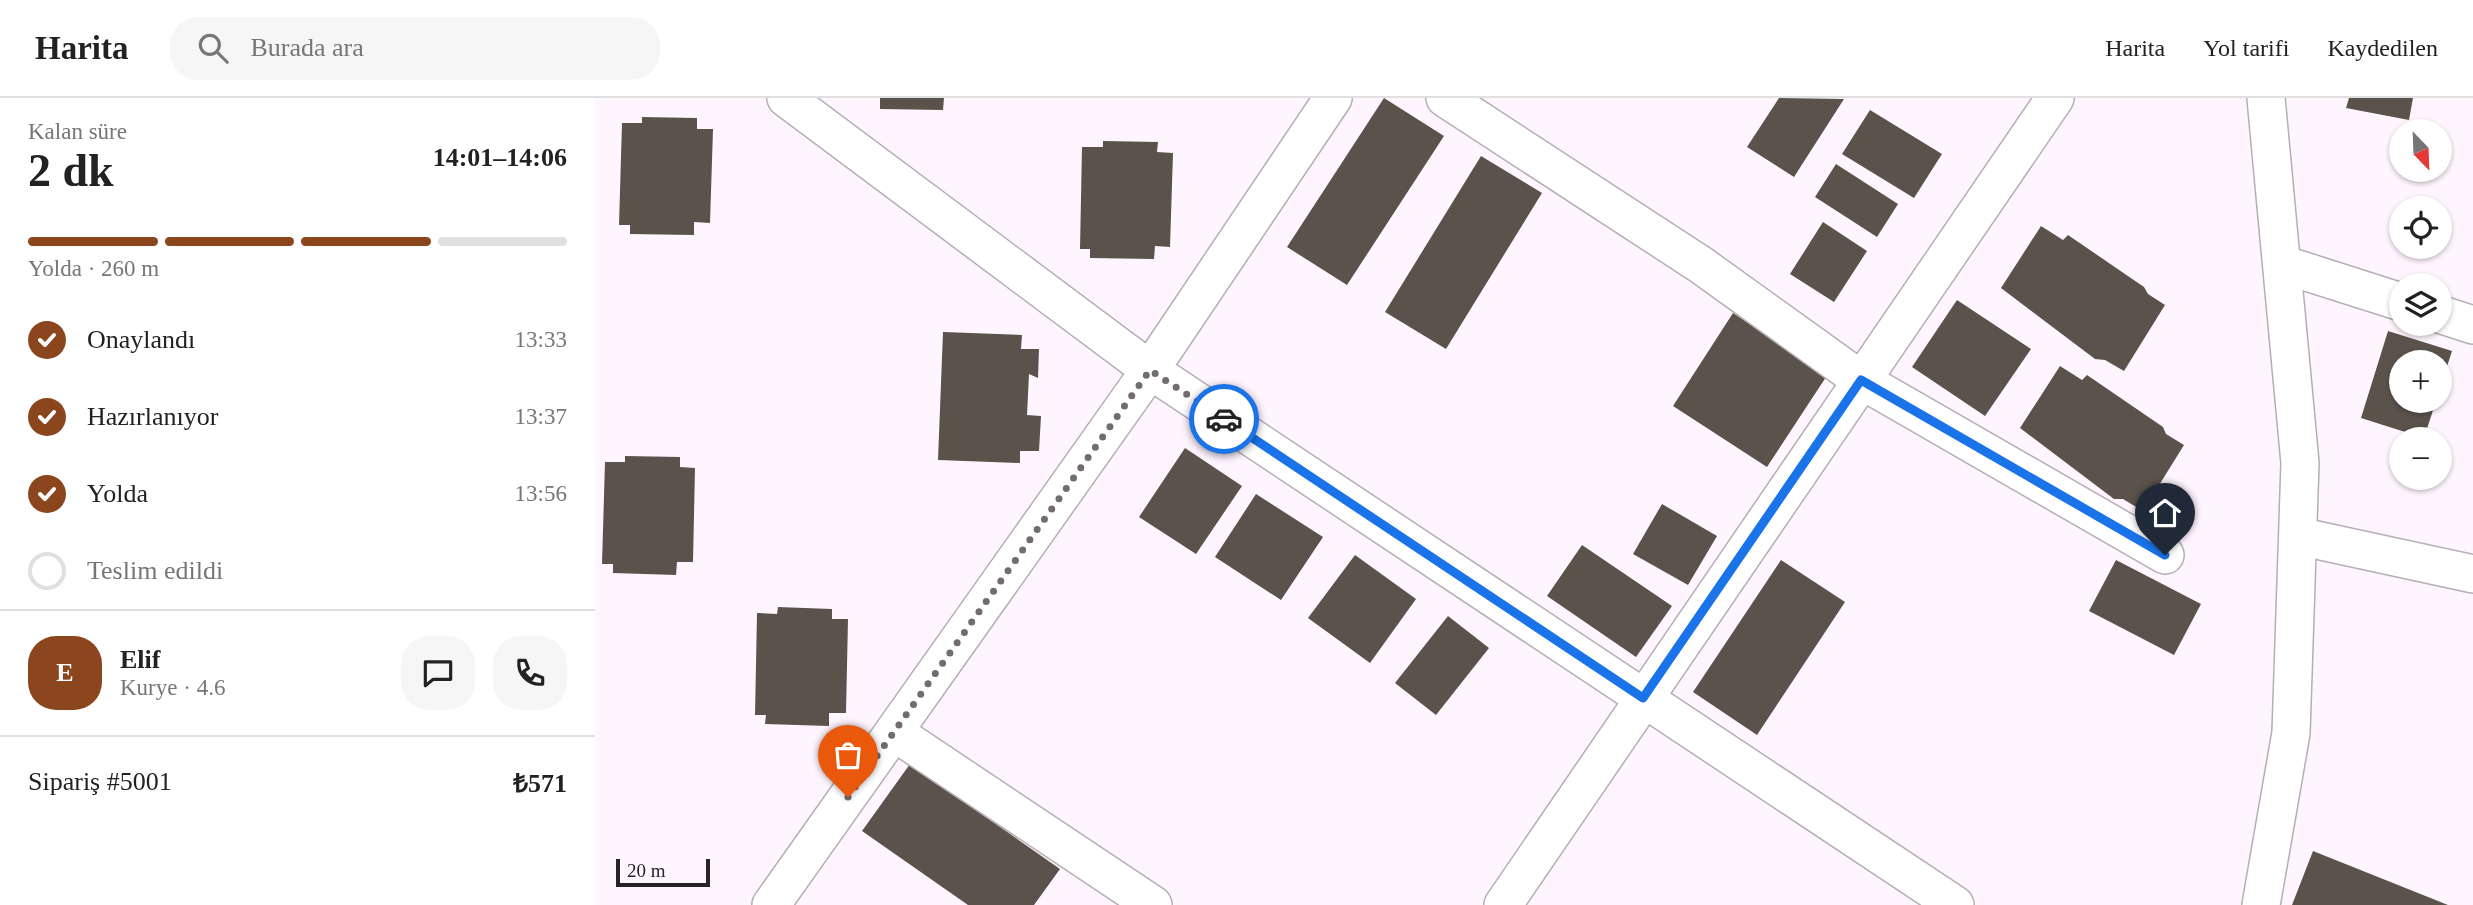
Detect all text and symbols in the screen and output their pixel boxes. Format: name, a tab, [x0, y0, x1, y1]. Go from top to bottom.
search box	[170, 17, 660, 80]
icon: search	[194, 29, 232, 67]
text: Harita	[35, 30, 128, 66]
text: Burada ara	[250, 33, 364, 62]
text: Harita	[2105, 35, 2165, 61]
text: Yol tarifi	[2203, 35, 2289, 61]
text: Kaydedilen	[2327, 35, 2438, 61]
text: Kalan süre	[28, 119, 127, 144]
north arrow	[2389, 119, 2452, 182]
map controls	[2389, 119, 2452, 490]
text: 14:01–14:06	[433, 143, 567, 172]
text: 2 dk	[28, 145, 114, 196]
button: locate	[2389, 196, 2452, 259]
text: Yolda · 260 m	[28, 256, 159, 281]
button: layers	[2389, 273, 2452, 336]
icon: check	[28, 321, 66, 359]
text: Onaylandı	[87, 325, 195, 354]
text: 13:33	[515, 327, 567, 352]
button: +	[2389, 350, 2452, 413]
courier	[1189, 384, 1259, 454]
icon: check	[28, 398, 66, 436]
icon: car	[1205, 400, 1243, 438]
text: Hazırlanıyor	[87, 402, 218, 431]
text: 13:37	[515, 404, 567, 429]
button: −	[2389, 427, 2452, 490]
icon: check	[28, 475, 66, 513]
text: Yolda	[87, 479, 148, 508]
text: 13:56	[515, 481, 567, 506]
pin	[2135, 483, 2195, 555]
icon: home	[2146, 494, 2184, 532]
text: Teslim edildi	[87, 556, 223, 585]
button: chat	[401, 636, 475, 710]
button: phone	[493, 636, 567, 710]
text: Elif	[120, 645, 160, 674]
text: E	[56, 658, 74, 687]
text: Kurye · 4.6	[120, 675, 225, 700]
pin	[818, 725, 878, 797]
icon: bag	[829, 736, 867, 774]
text: Sipariş #5001	[28, 767, 172, 796]
text: ₺571	[513, 769, 567, 798]
scale bar	[616, 856, 711, 888]
text: 20 m	[627, 860, 666, 881]

